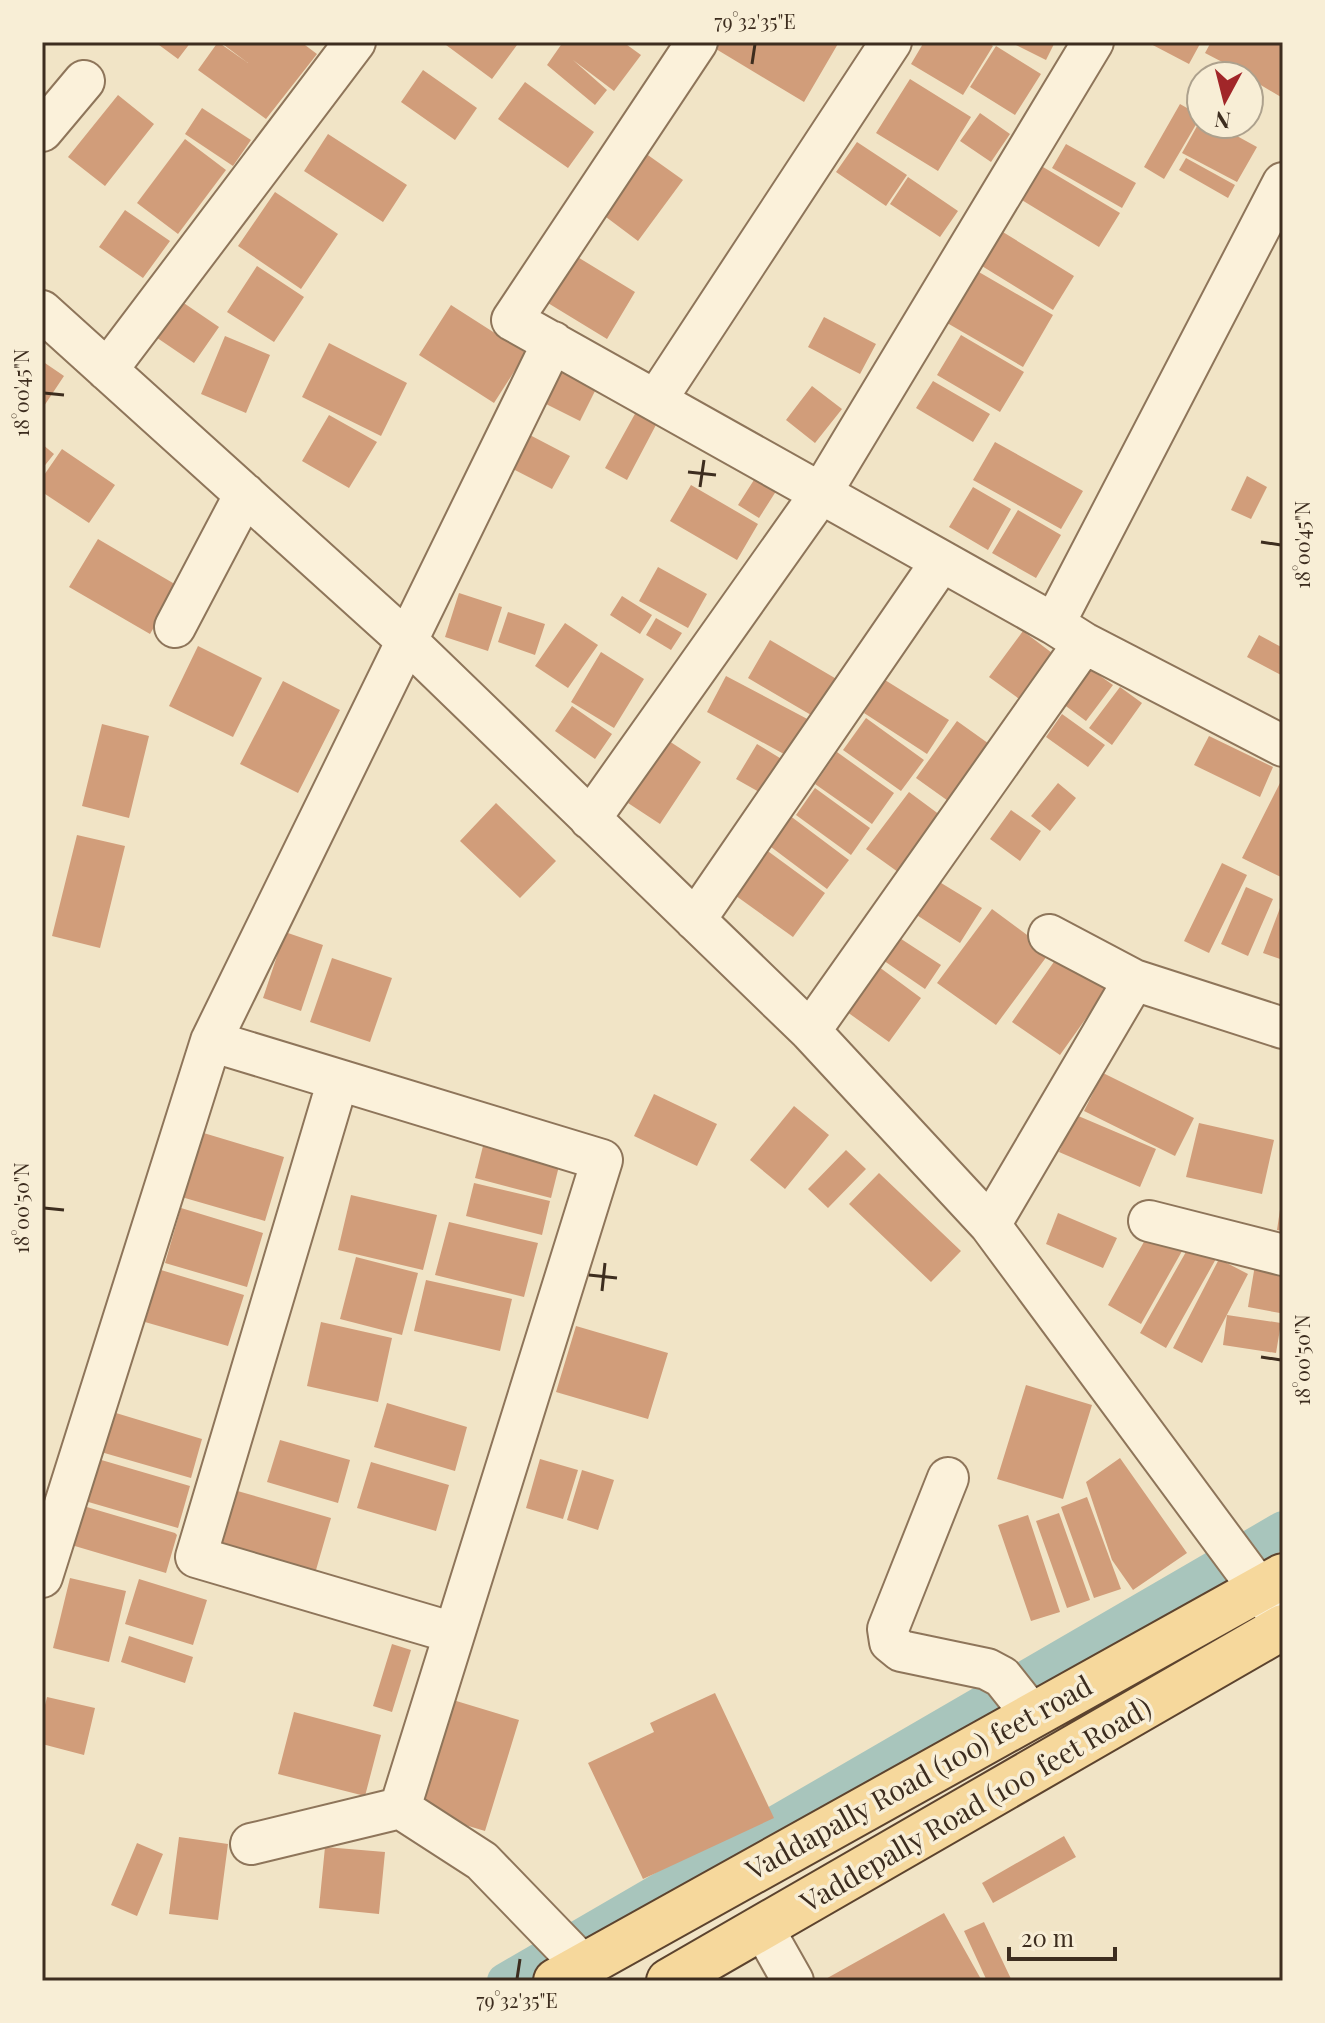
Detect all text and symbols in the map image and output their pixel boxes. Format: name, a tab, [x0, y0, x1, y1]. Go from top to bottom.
text: 79°32'35"E	[714, 7, 796, 34]
north arrow	[1185, 60, 1265, 140]
text: N	[1213, 105, 1232, 137]
text: 18°00'45"N	[7, 349, 34, 437]
text: 18°00'45"N	[1288, 501, 1315, 589]
text: 18°00'50"N	[7, 1162, 34, 1254]
text: 18°00'50"N	[1288, 1314, 1315, 1406]
street label: Vaddapally Road (100) feet road	[738, 1666, 1098, 1888]
street label: Vaddepally Road (100 feet Road)	[792, 1688, 1157, 1920]
scale bar	[1009, 1911, 1115, 1961]
text: 20 m	[1021, 1921, 1074, 1953]
text: 79°32'35"E	[476, 1986, 558, 2013]

